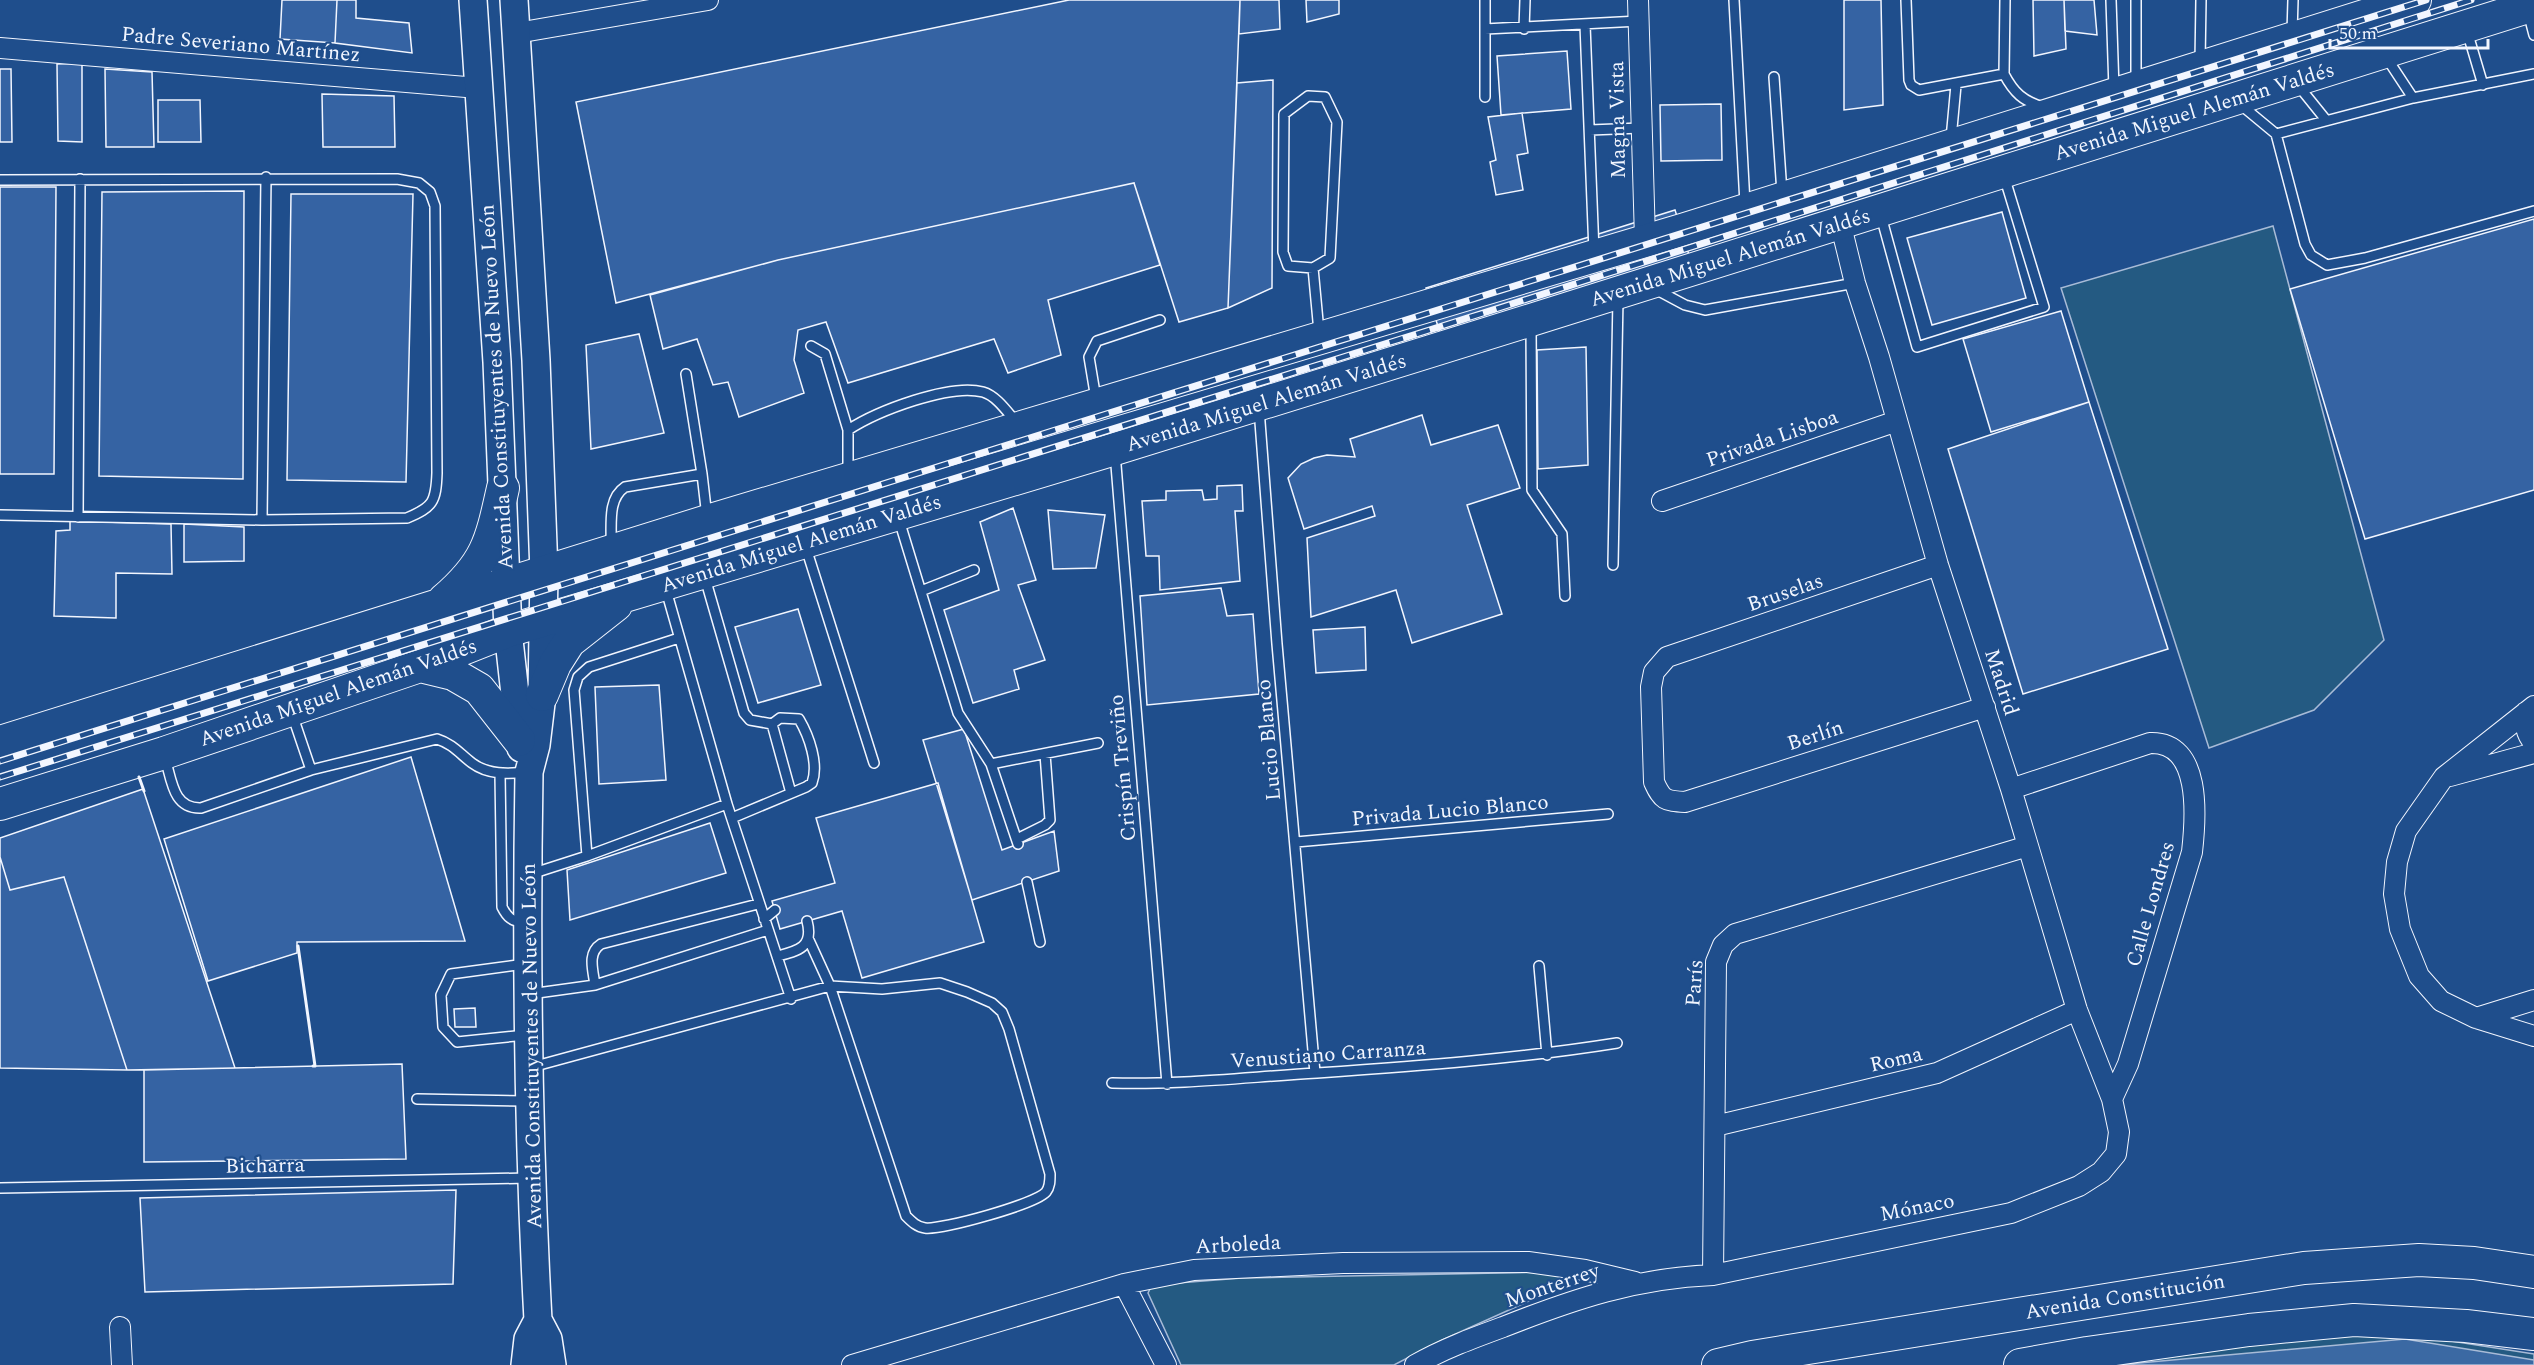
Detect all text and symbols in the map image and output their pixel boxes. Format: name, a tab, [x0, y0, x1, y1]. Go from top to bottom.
scale bar	[2330, 12, 2488, 50]
street label: Padre Severiano Martínez	[120, 19, 362, 71]
text: 50 m	[2339, 20, 2377, 47]
street label: Avenida Miguel Alemán Valdés	[2050, 54, 2339, 170]
street label: Magna Vista	[1601, 60, 1635, 179]
street label: Avenida Miguel Alemán Valdés	[1586, 200, 1875, 316]
street label: Avenida Constituyentes de Nuevo León	[471, 203, 523, 571]
street label: Avenida Miguel Alemán Valdés	[1122, 345, 1411, 461]
street label: Privada Lisboa	[1702, 401, 1843, 477]
street label: Avenida Miguel Alemán Valdés	[657, 486, 946, 602]
street label: Bruselas	[1743, 565, 1828, 621]
street label: Avenida Miguel Alemán Valdés	[195, 630, 482, 756]
street label: Madrid	[1975, 645, 2027, 720]
street label: Lucio Blanco	[1248, 678, 1290, 802]
street label: Crispín Treviño	[1101, 693, 1145, 843]
street label: Berlín	[1783, 712, 1848, 760]
street label: Privada Lucio Blanco	[1350, 786, 1550, 836]
street label: Calle Londres	[2118, 838, 2184, 971]
street label: Avenida Constituyentes de Nuevo León	[513, 863, 551, 1229]
street label: París	[1677, 958, 1713, 1008]
street label: Venustiano Carranza	[1229, 1032, 1428, 1078]
street label: Roma	[1867, 1038, 1927, 1082]
street label: Bicharra	[225, 1149, 306, 1183]
street label: Mónaco	[1877, 1185, 1957, 1231]
street label: Arboleda	[1194, 1227, 1282, 1263]
street label: Monterrey	[1501, 1255, 1605, 1317]
street label: Avenida Constitución	[2023, 1265, 2228, 1329]

